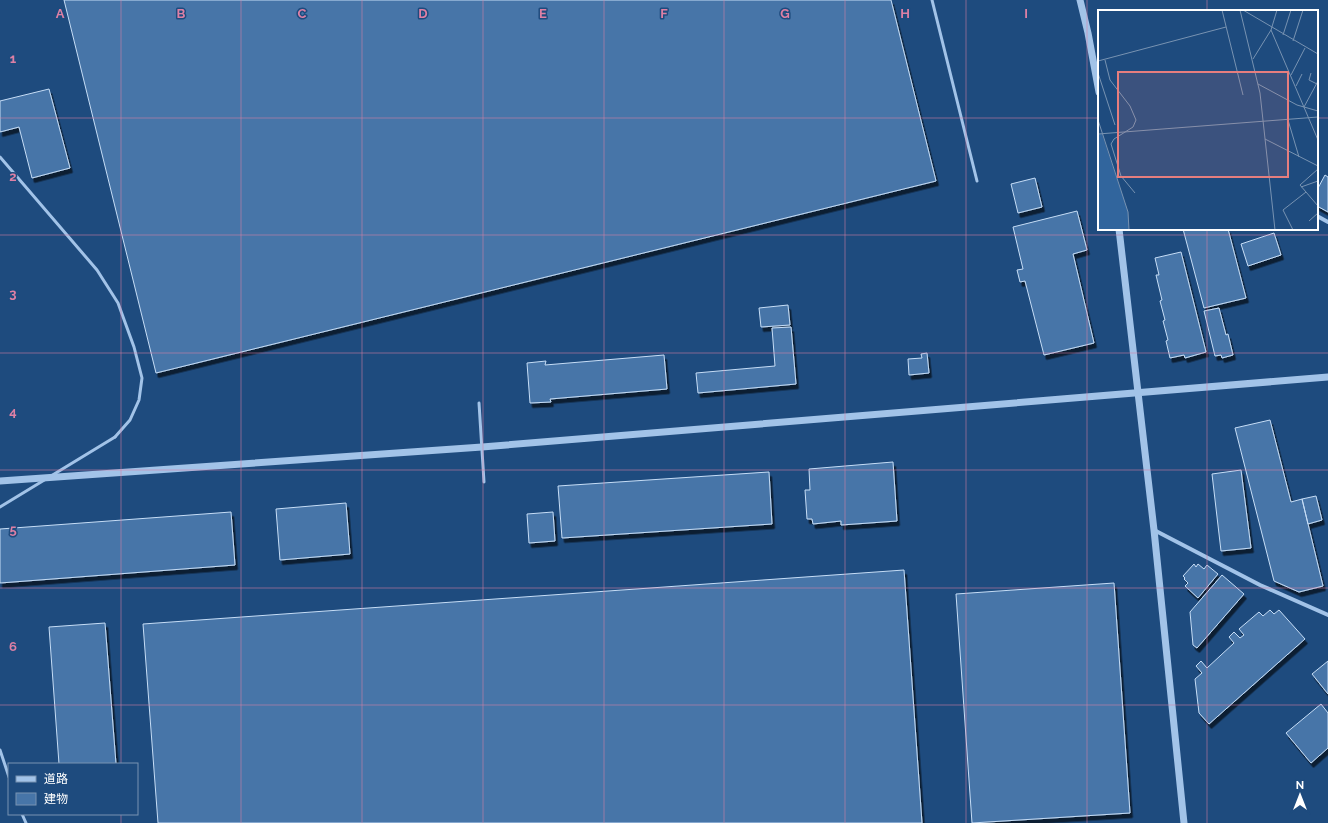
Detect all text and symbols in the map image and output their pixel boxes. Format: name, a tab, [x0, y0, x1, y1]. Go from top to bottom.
text: A	[56, 6, 65, 21]
text: B	[177, 6, 186, 21]
text: C	[298, 6, 307, 21]
text: D	[418, 6, 428, 21]
text: E	[539, 6, 547, 21]
text: F	[660, 6, 668, 21]
text: G	[780, 6, 790, 21]
text: H	[900, 6, 910, 21]
text: I	[1024, 6, 1028, 21]
inset map	[1098, 10, 1318, 230]
text: 1	[10, 51, 17, 66]
text: 2	[9, 169, 17, 184]
text: 3	[9, 286, 17, 301]
text: 4	[9, 404, 17, 419]
text: 5	[9, 522, 17, 537]
text: 6	[9, 639, 17, 654]
legend	[8, 763, 138, 815]
text: 道路	[44, 772, 68, 786]
north arrow	[1280, 775, 1320, 815]
text: N	[1296, 779, 1304, 792]
text: 建物	[44, 792, 68, 806]

